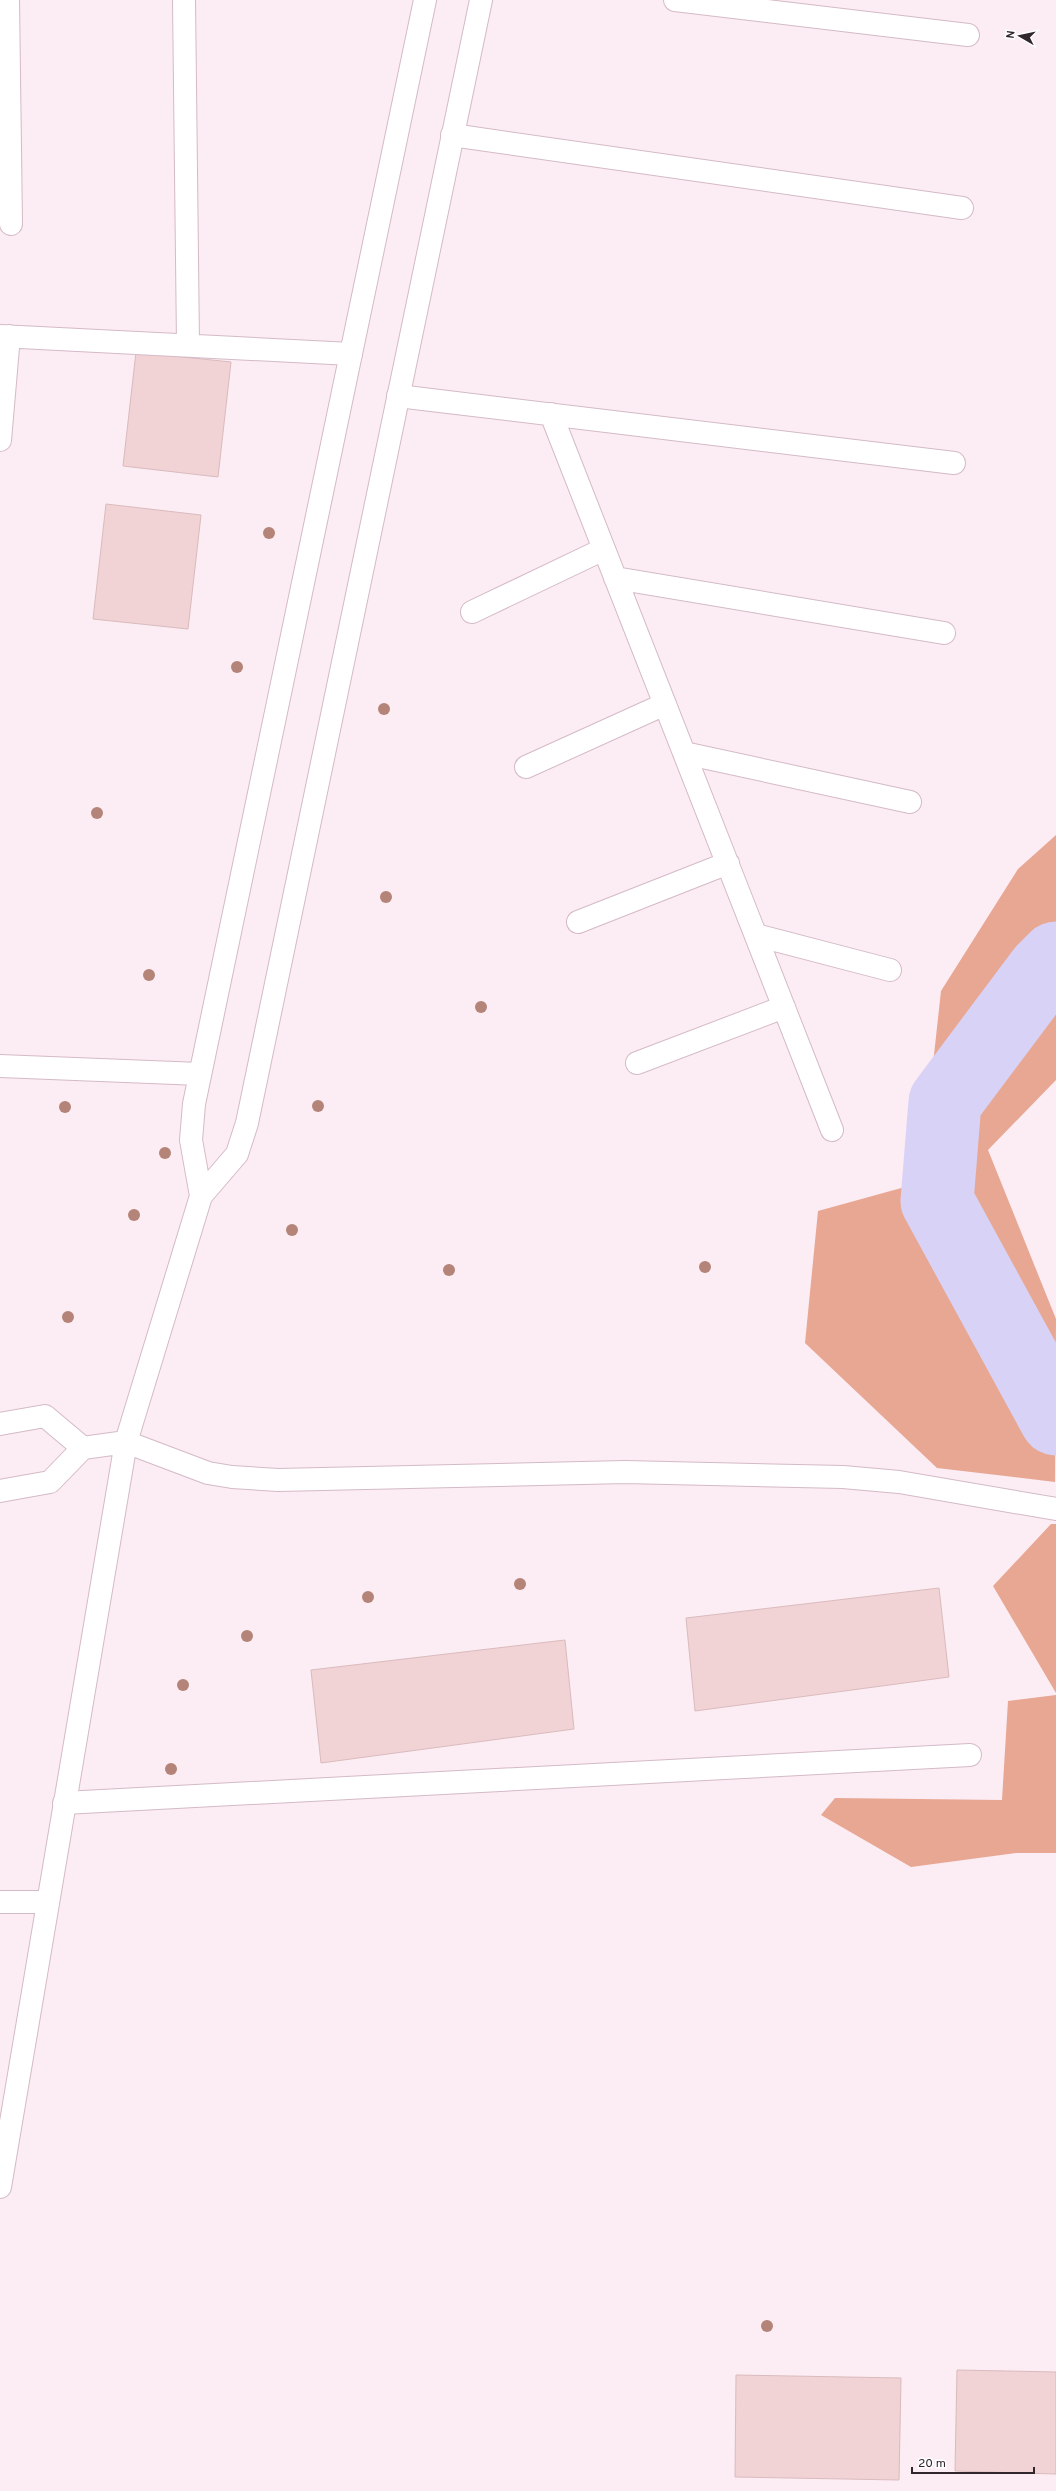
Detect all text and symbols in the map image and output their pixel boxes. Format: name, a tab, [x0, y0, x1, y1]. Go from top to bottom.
north arrow	[1000, 16, 1040, 56]
text: N	[1004, 30, 1019, 40]
scale bar	[912, 2449, 1034, 2475]
text: 20 m	[918, 2456, 946, 2472]

